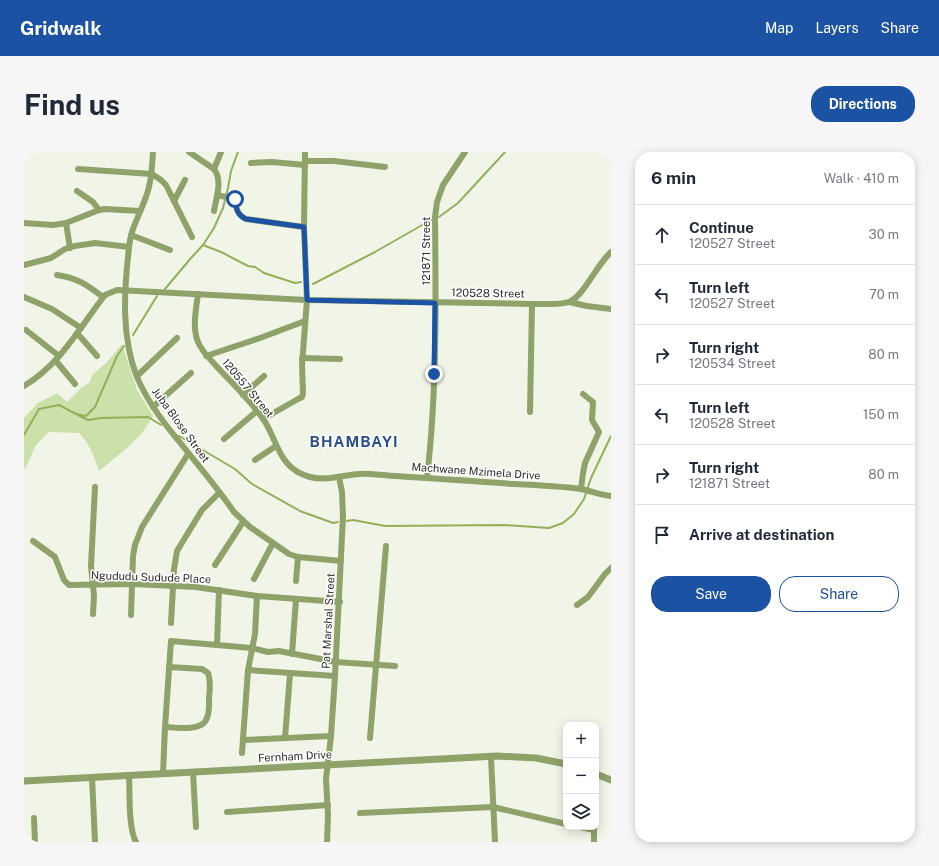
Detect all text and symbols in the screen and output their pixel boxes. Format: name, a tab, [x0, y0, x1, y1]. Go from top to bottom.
text: Gridwalk	[20, 17, 101, 39]
text: Map	[765, 20, 793, 36]
text: Layers	[815, 20, 859, 36]
text: Share	[881, 20, 919, 36]
button: Directions	[811, 86, 915, 122]
text: Find us	[24, 88, 120, 121]
text: 6 min	[651, 168, 696, 188]
text: Walk · 410 m	[824, 171, 899, 186]
route start	[226, 190, 244, 208]
street label: 121871 Street	[420, 217, 432, 285]
text: Continue	[689, 219, 754, 236]
icon: ahead	[651, 224, 673, 246]
text: 30 m	[869, 227, 899, 242]
text: 120527 Street	[689, 236, 775, 251]
text: Turn left	[689, 279, 750, 296]
icon: left	[651, 284, 673, 306]
street label: 120528 Street	[451, 286, 525, 300]
text: 70 m	[869, 287, 899, 302]
text: 120527 Street	[689, 296, 775, 311]
text: Turn right	[689, 339, 759, 356]
icon: right	[651, 344, 673, 366]
text: 80 m	[868, 347, 899, 362]
street label: 120557 Street	[220, 356, 276, 420]
text: 120534 Street	[689, 356, 776, 371]
route end	[425, 365, 443, 383]
street label: Juba Blose Street	[150, 385, 212, 465]
text: Turn left	[689, 399, 750, 416]
icon: left	[651, 404, 673, 426]
text: 150 m	[863, 407, 899, 422]
text: 120528 Street	[689, 416, 776, 431]
district label: BHAMBAYI	[309, 433, 399, 450]
text: Turn right	[689, 459, 759, 476]
street label: Machwane Mzimela Drive	[411, 460, 541, 482]
icon: right	[651, 464, 673, 486]
text: 80 m	[868, 467, 899, 482]
text: 121871 Street	[689, 476, 770, 491]
icon: arrive	[651, 524, 673, 546]
text: Arrive at destination	[689, 526, 834, 543]
street label: Ngududu Sudude Place	[91, 569, 211, 585]
street label: Pat Marshal Street	[319, 573, 337, 669]
button: Save	[651, 576, 771, 612]
button: Share	[779, 576, 899, 612]
map controls	[563, 722, 599, 830]
button: +	[563, 722, 599, 758]
street label: Fernham Drive	[258, 748, 332, 764]
button: −	[563, 758, 599, 794]
button: layers	[563, 794, 599, 830]

